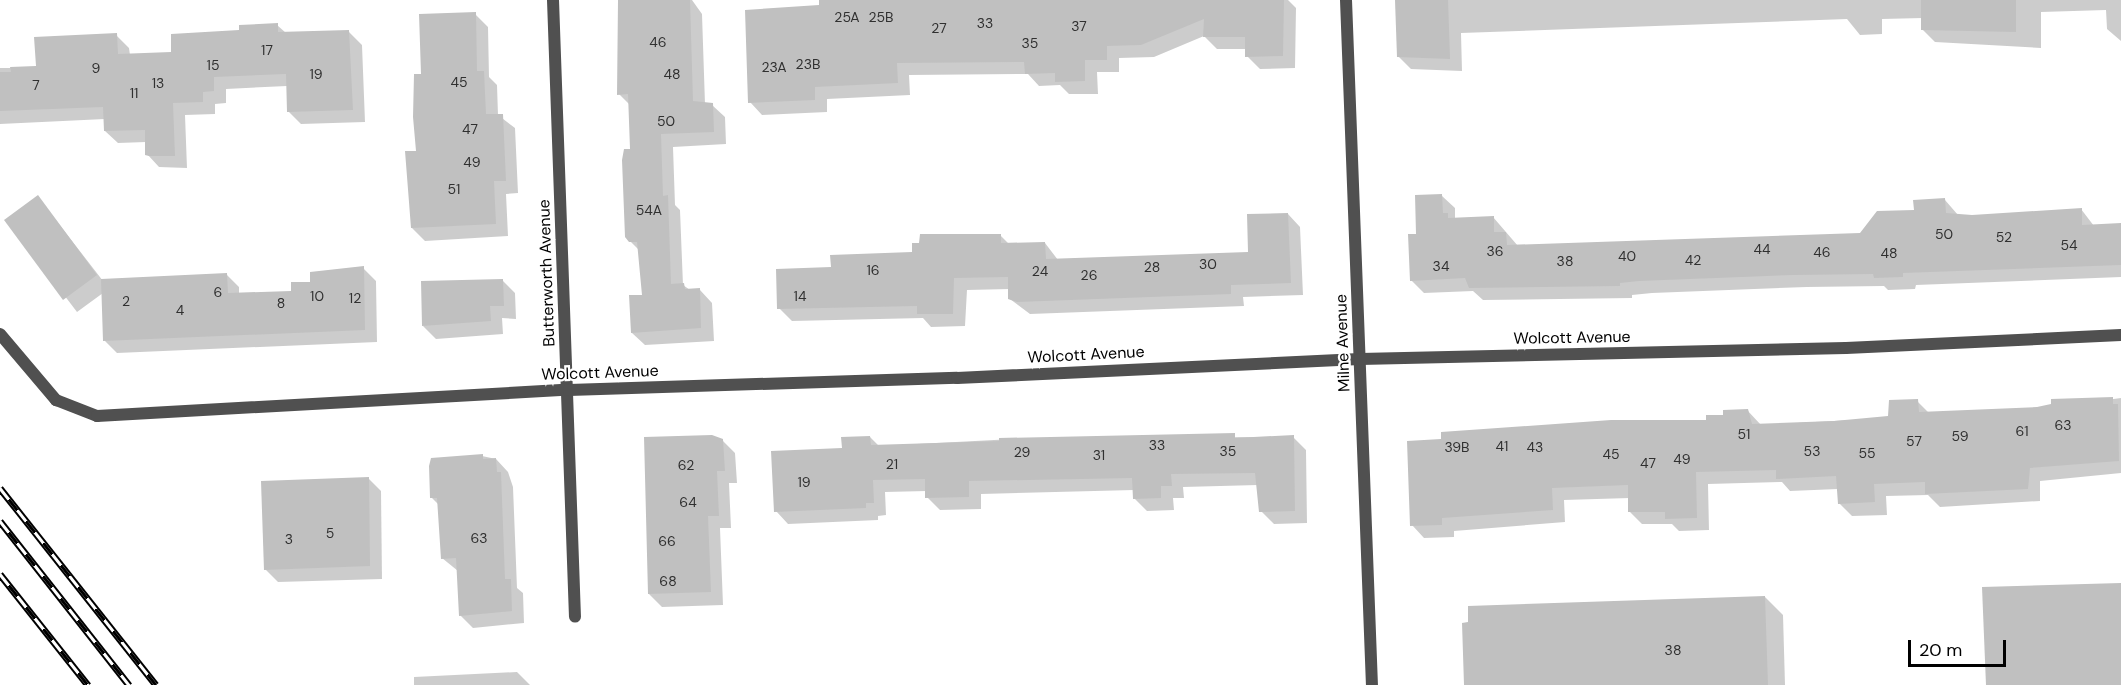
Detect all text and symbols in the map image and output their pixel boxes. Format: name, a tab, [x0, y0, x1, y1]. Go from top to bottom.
house number: 25A	[834, 9, 860, 25]
house number: 25B	[868, 9, 894, 25]
house number: 33	[977, 15, 993, 31]
house number: 37	[1071, 18, 1087, 34]
house number: 27	[931, 20, 947, 36]
house number: 46	[649, 34, 667, 50]
house number: 35	[1022, 35, 1038, 51]
house number: 17	[261, 42, 273, 58]
house number: 23B	[796, 56, 820, 72]
house number: 15	[207, 57, 219, 73]
house number: 23A	[761, 59, 787, 75]
house number: 9	[92, 60, 100, 76]
house number: 19	[309, 66, 323, 82]
house number: 48	[663, 66, 681, 82]
house number: 45	[450, 74, 468, 90]
house number: 13	[152, 75, 164, 91]
house number: 7	[32, 77, 40, 93]
house number: 11	[130, 85, 138, 101]
house number: 50	[657, 113, 675, 129]
house number: 47	[462, 121, 478, 137]
house number: 49	[463, 154, 481, 170]
house number: 51	[448, 181, 460, 197]
street label: Butterworth Avenue	[535, 199, 559, 347]
house number: 54A	[636, 202, 662, 218]
house number: 50	[1935, 226, 1953, 242]
house number: 52	[1996, 229, 2012, 245]
house number: 54	[2060, 237, 2078, 253]
house number: 44	[1754, 241, 1770, 257]
house number: 36	[1486, 243, 1504, 259]
house number: 46	[1813, 244, 1831, 260]
house number: 48	[1880, 245, 1898, 261]
house number: 40	[1618, 248, 1636, 264]
house number: 42	[1685, 252, 1701, 268]
house number: 38	[1557, 253, 1573, 269]
house number: 30	[1199, 256, 1217, 272]
house number: 34	[1433, 258, 1449, 274]
house number: 28	[1144, 259, 1160, 275]
house number: 16	[866, 262, 880, 278]
house number: 24	[1032, 263, 1048, 279]
house number: 26	[1081, 267, 1097, 283]
house number: 6	[214, 284, 222, 300]
house number: 10	[310, 288, 324, 304]
house number: 14	[794, 288, 806, 304]
house number: 12	[349, 290, 361, 306]
house number: 2	[122, 293, 130, 309]
street label: Milne Avenue	[1332, 294, 1354, 392]
house number: 8	[277, 295, 285, 311]
house number: 4	[176, 302, 184, 318]
street label: Wolcott Avenue	[1513, 327, 1631, 349]
street label: Wolcott Avenue	[1027, 342, 1145, 368]
street label: Wolcott Avenue	[541, 361, 659, 385]
house number: 63	[2054, 417, 2072, 433]
house number: 61	[2015, 423, 2029, 439]
house number: 51	[1738, 426, 1750, 442]
house number: 59	[1952, 428, 1968, 444]
house number: 57	[1906, 433, 1922, 449]
house number: 33	[1149, 437, 1165, 453]
house number: 41	[1496, 438, 1508, 454]
house number: 39B	[1444, 439, 1470, 455]
house number: 43	[1527, 439, 1543, 455]
house number: 35	[1220, 443, 1236, 459]
house number: 53	[1804, 443, 1820, 459]
house number: 29	[1014, 444, 1030, 460]
house number: 55	[1858, 445, 1876, 461]
house number: 45	[1602, 446, 1620, 462]
house number: 31	[1093, 447, 1105, 463]
house number: 49	[1673, 451, 1691, 467]
house number: 47	[1640, 455, 1656, 471]
house number: 21	[886, 456, 898, 472]
house number: 62	[678, 457, 694, 473]
house number: 19	[797, 474, 811, 490]
house number: 64	[679, 494, 697, 510]
house number: 5	[326, 525, 334, 541]
house number: 63	[470, 530, 488, 546]
house number: 3	[285, 531, 293, 547]
house number: 66	[658, 533, 676, 549]
house number: 68	[659, 573, 677, 589]
scale bar	[1911, 628, 2008, 666]
text: 20 m	[1919, 638, 1962, 662]
house number: 38	[1665, 642, 1681, 658]

